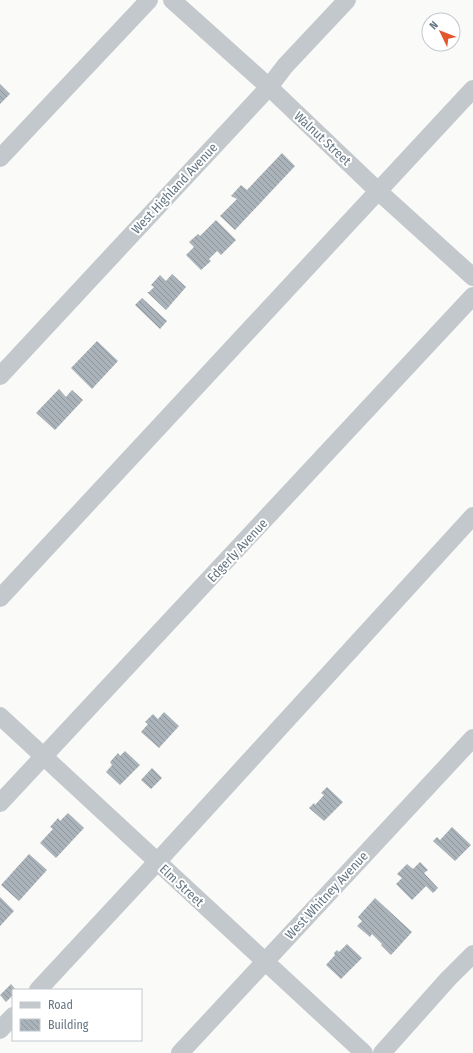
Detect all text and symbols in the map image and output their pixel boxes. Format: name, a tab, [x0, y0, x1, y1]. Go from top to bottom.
north arrow	[421, 12, 461, 52]
text: N	[427, 19, 441, 32]
street label: Walnut Street	[291, 108, 355, 169]
street label: West Highland Avenue	[128, 140, 220, 237]
street label: Edgerly Avenue	[204, 516, 270, 585]
street label: West Whitney Avenue	[282, 848, 371, 942]
street label: Elm Street	[157, 861, 207, 910]
legend	[12, 989, 142, 1041]
text: Road	[48, 998, 73, 1012]
text: Building	[48, 1018, 89, 1032]

